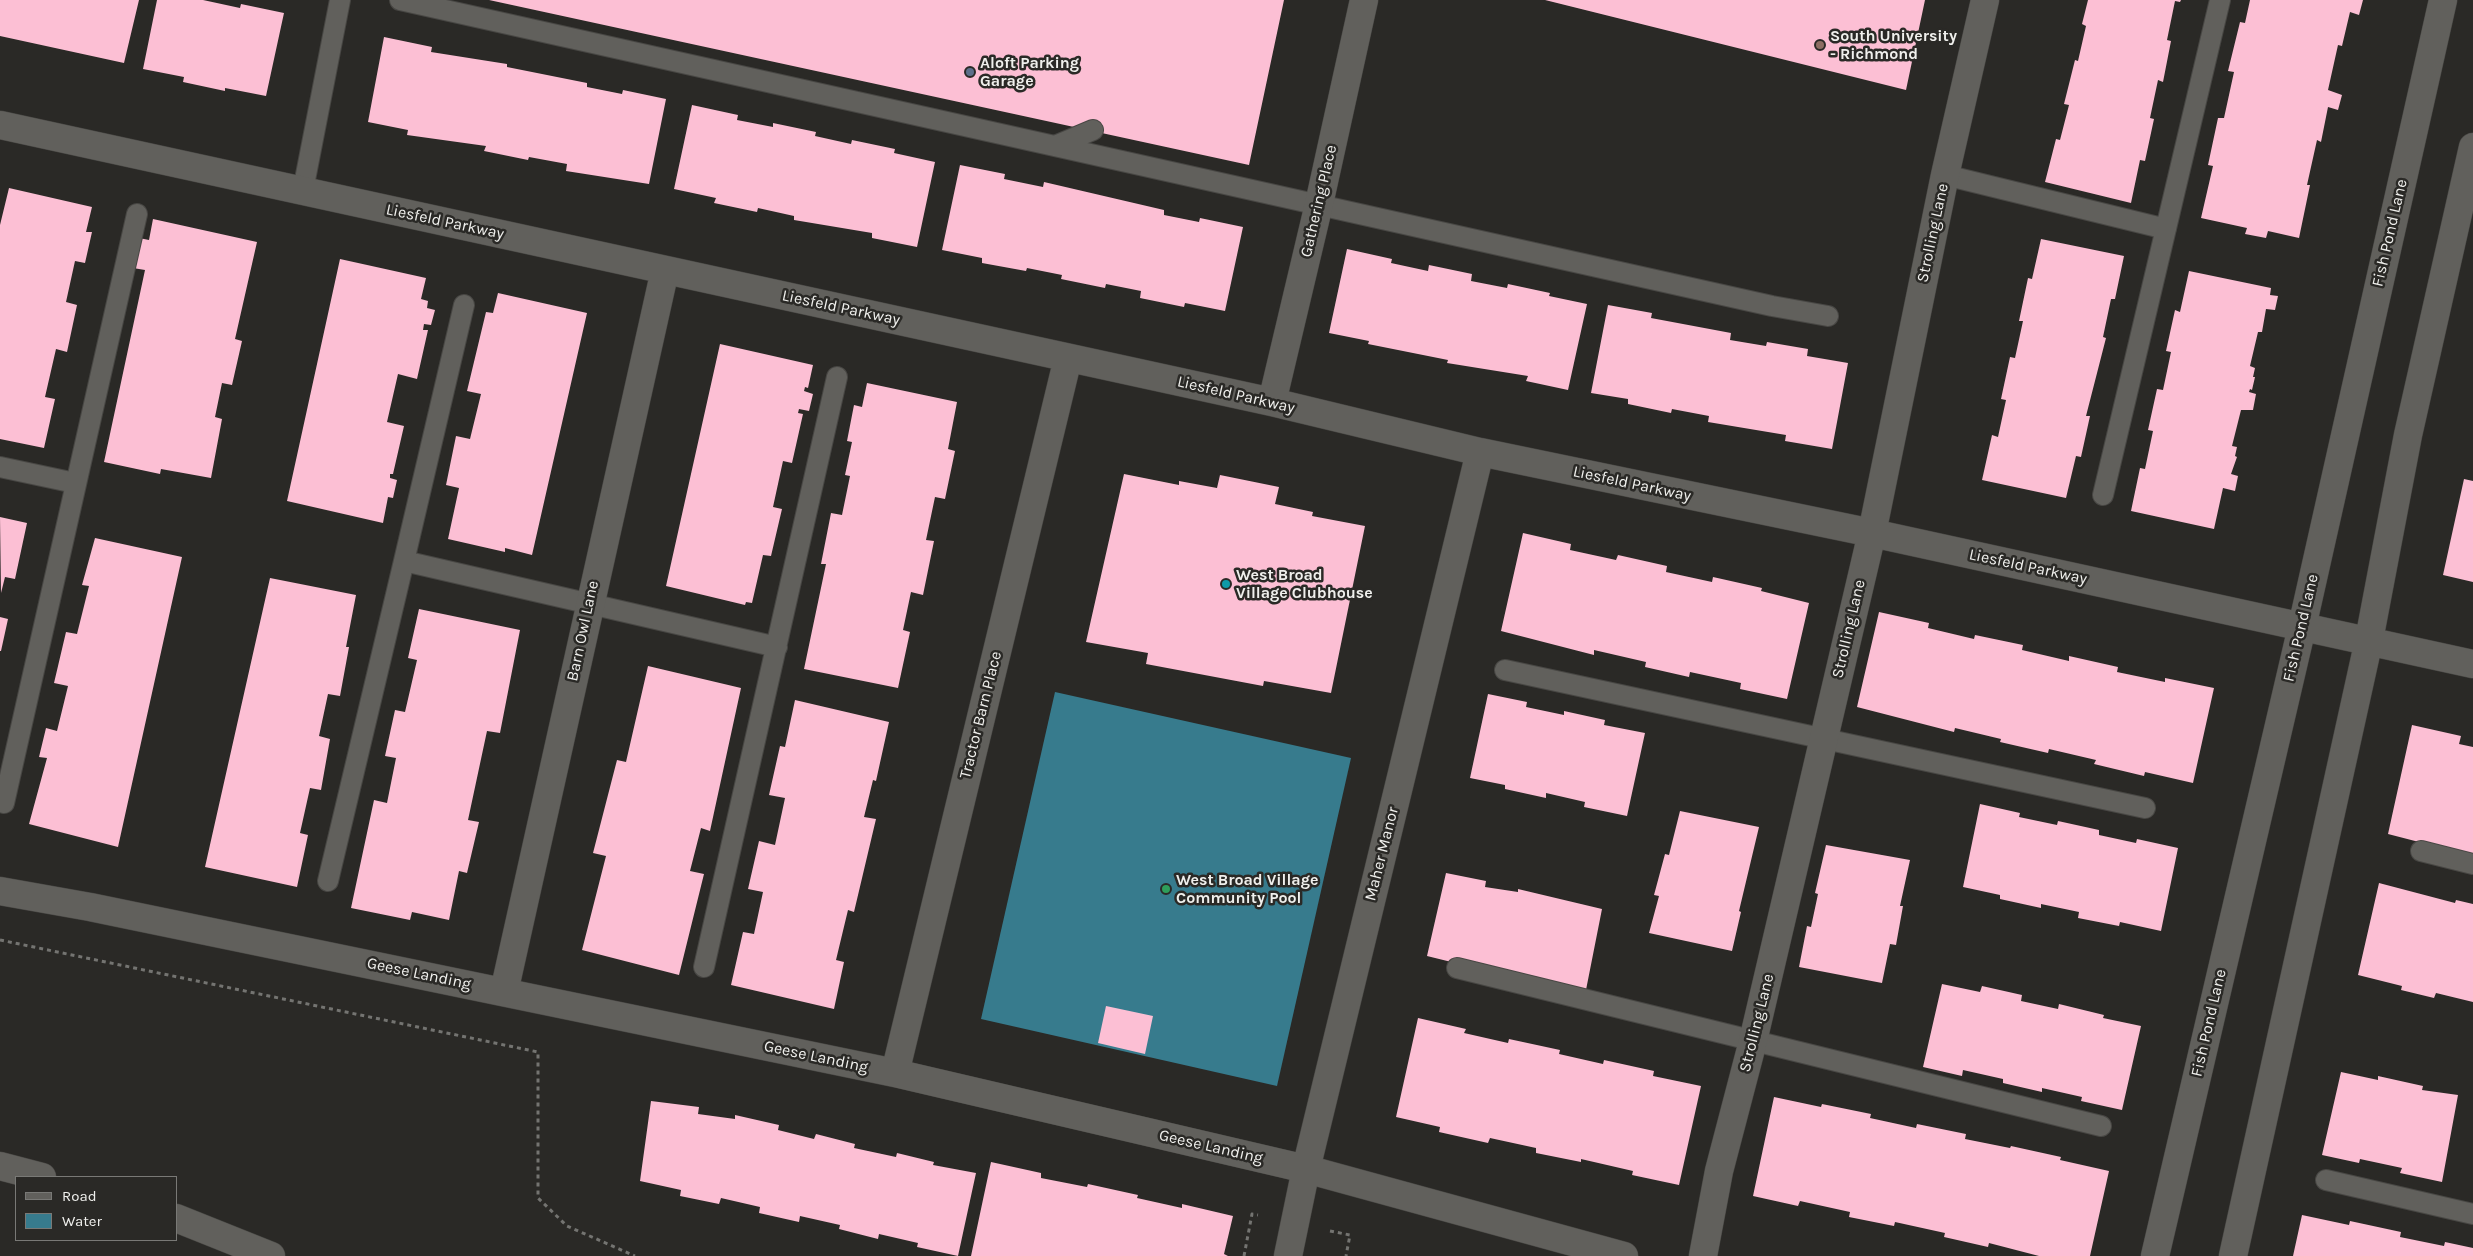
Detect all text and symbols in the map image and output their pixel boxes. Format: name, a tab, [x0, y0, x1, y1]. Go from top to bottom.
place label: South University - Richmond	[1830, 26, 1957, 64]
marker: South University - Richmond	[1814, 39, 1826, 51]
place label: Aloft Parking Garage	[980, 53, 1079, 91]
marker: Aloft Parking Garage	[964, 66, 976, 78]
street label: Gathering Place	[1297, 143, 1341, 259]
street label: Fish Pond Lane	[2368, 177, 2412, 289]
street label: Strolling Lane	[1913, 182, 1953, 284]
street label: Liesfeld Parkway	[384, 200, 506, 244]
street label: Liesfeld Parkway	[780, 286, 902, 330]
street label: Liesfeld Parkway	[1175, 372, 1297, 418]
street label: Liesfeld Parkway	[1571, 462, 1693, 506]
street label: Liesfeld Parkway	[1967, 545, 2089, 589]
place label: West Broad Village Clubhouse	[1236, 565, 1373, 603]
street label: Fish Pond Lane	[2279, 572, 2323, 684]
marker: West Broad Village Clubhouse	[1220, 578, 1232, 590]
street label: Strolling Lane	[1828, 578, 1870, 680]
street label: Barn Owl Lane	[563, 579, 603, 683]
street label: Tractor Barn Place	[956, 649, 1006, 781]
street label: Maher Manor	[1361, 805, 1403, 903]
place label: West Broad Village Community Pool	[1176, 870, 1319, 908]
marker: West Broad Village Community Pool	[1160, 883, 1172, 895]
street label: Geese Landing	[365, 954, 473, 994]
street label: Fish Pond Lane	[2187, 967, 2231, 1079]
street label: Strolling Lane	[1736, 972, 1778, 1074]
street label: Geese Landing	[762, 1037, 870, 1077]
street label: Geese Landing	[1157, 1126, 1265, 1168]
legend	[15, 1176, 178, 1241]
text: Road	[62, 1187, 97, 1205]
text: Water	[62, 1212, 102, 1230]

